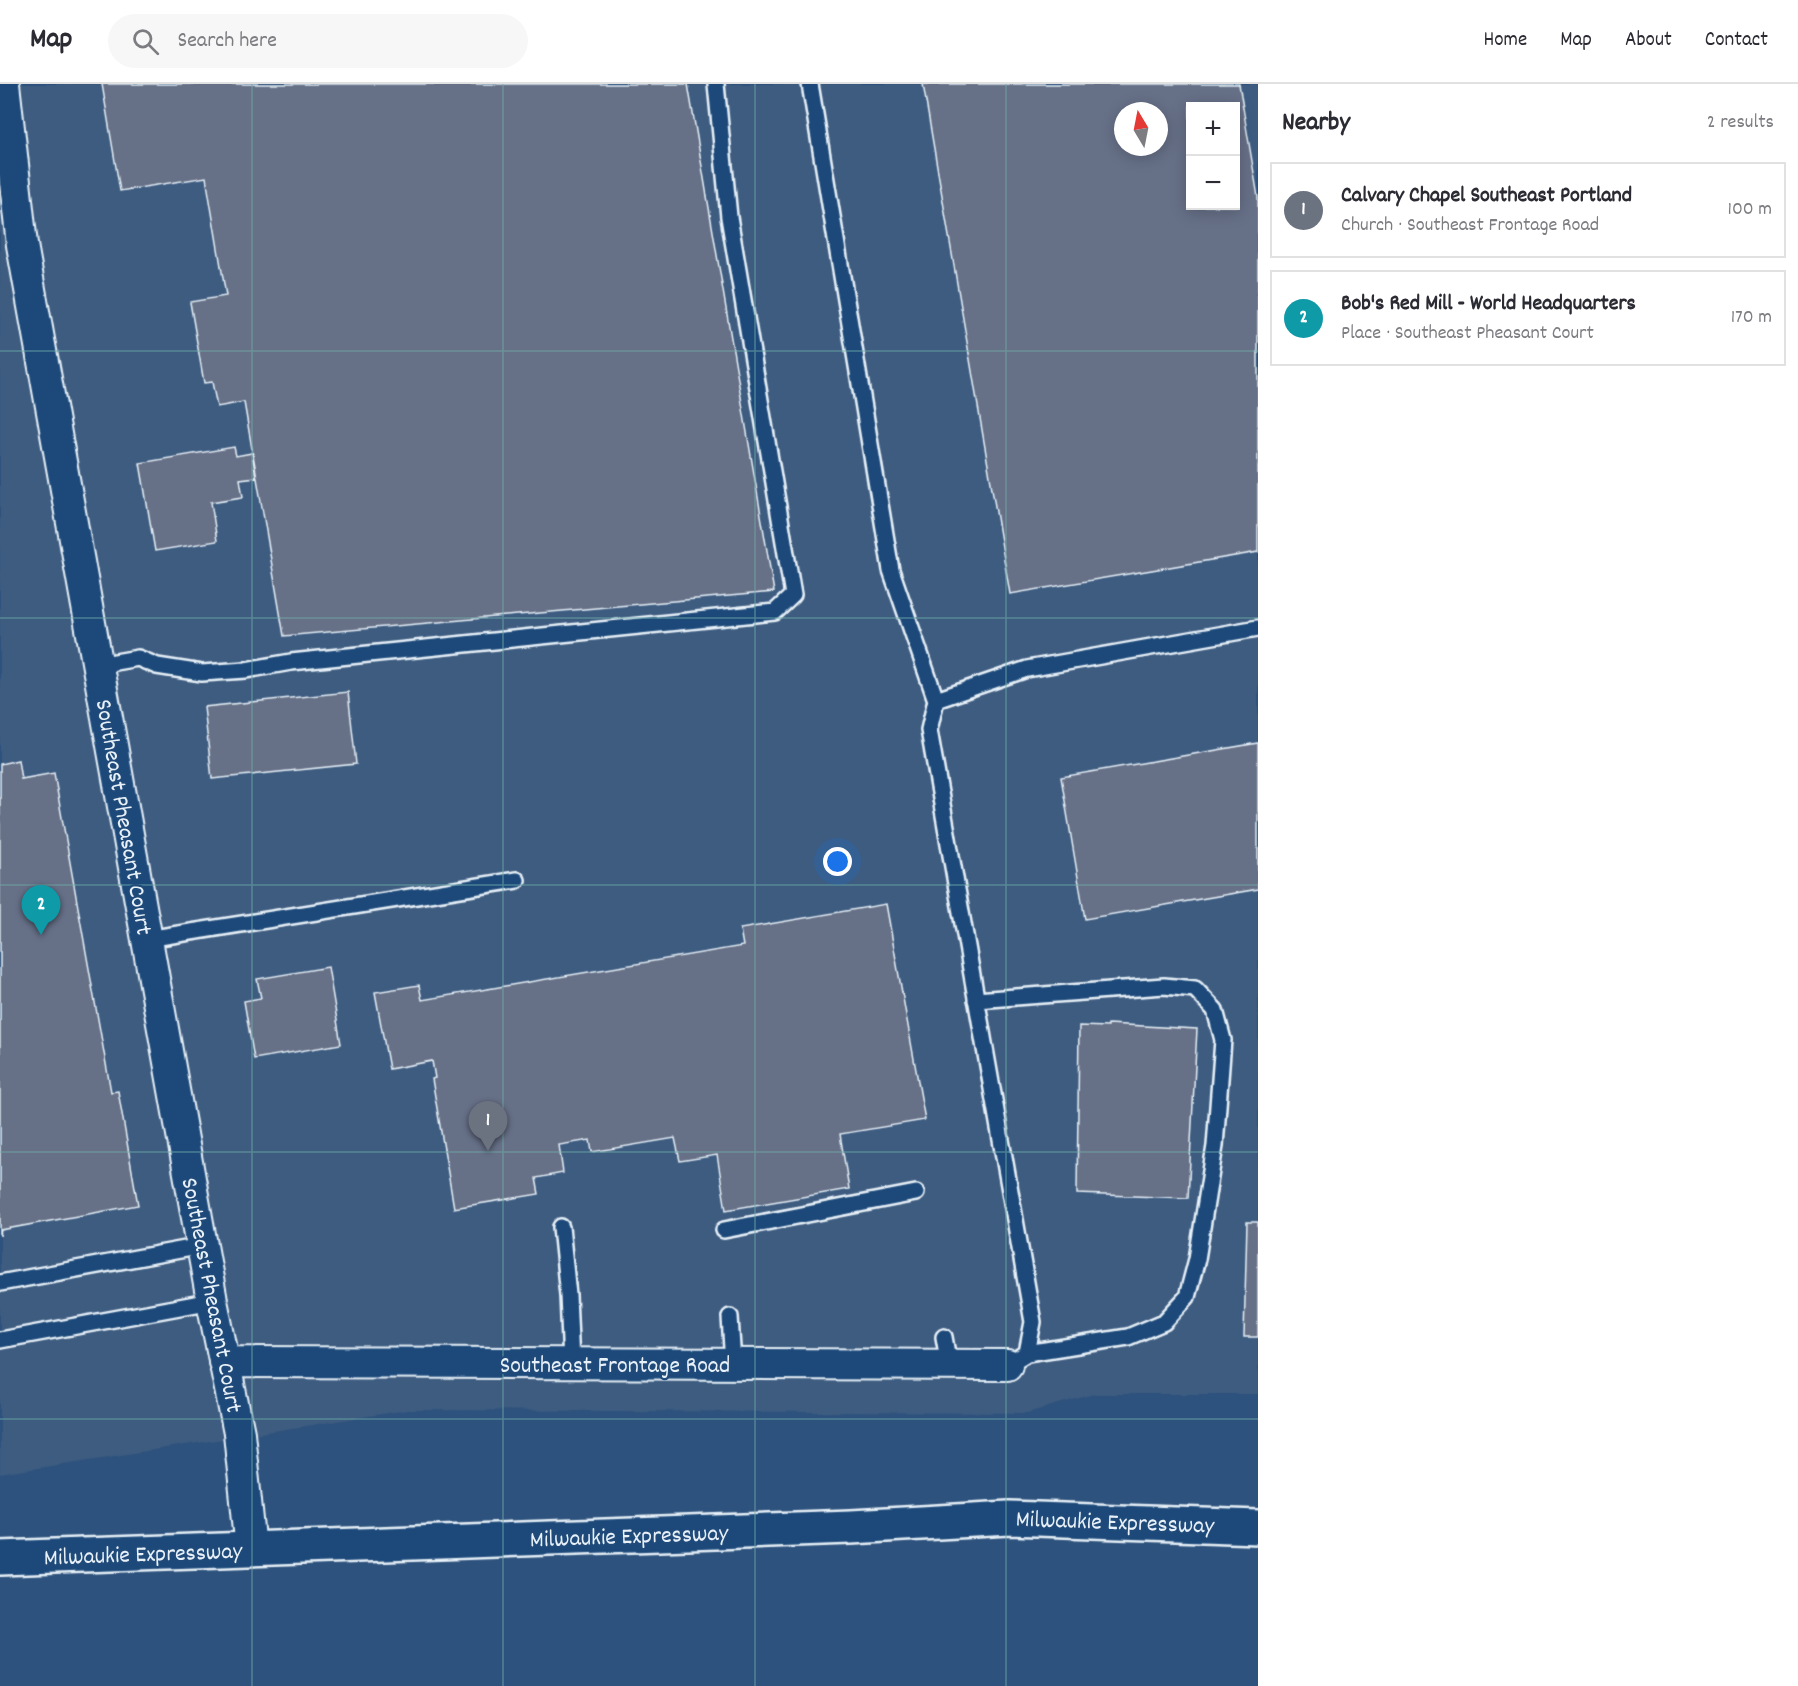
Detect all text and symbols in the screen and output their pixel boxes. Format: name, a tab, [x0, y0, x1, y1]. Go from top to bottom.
search box	[108, 14, 528, 68]
text: Map	[30, 21, 72, 61]
icon: search	[129, 25, 162, 58]
text: Search here	[177, 26, 277, 57]
text: Home	[1483, 26, 1527, 56]
text: Map	[1560, 26, 1592, 56]
text: About	[1625, 26, 1672, 56]
text: Contact	[1705, 26, 1768, 56]
north arrow	[1114, 102, 1168, 156]
map controls	[1186, 102, 1240, 210]
button: +	[1186, 102, 1240, 156]
text: Nearby	[1282, 105, 1350, 142]
text: 2 results	[1707, 109, 1774, 137]
button: −	[1186, 156, 1240, 210]
text: Calvary Chapel Southeast Portland	[1341, 181, 1632, 212]
text: 1	[1301, 196, 1306, 224]
text: 100 m	[1728, 196, 1772, 224]
text: Church · Southeast Frontage Road	[1341, 212, 1599, 240]
text: Bob's Red Mill - World Headquarters	[1341, 289, 1636, 320]
text: 2	[1299, 304, 1308, 332]
text: 170 m	[1731, 304, 1772, 332]
text: Place · Southeast Pheasant Court	[1341, 320, 1594, 348]
street label: Southeast Pheasant Court	[85, 697, 160, 938]
your location	[823, 847, 852, 876]
pin: 2	[22, 886, 60, 935]
pin: 1	[468, 1102, 508, 1151]
street label: Southeast Pheasant Court	[171, 1175, 250, 1416]
street label: Southeast Frontage Road	[500, 1350, 730, 1384]
street label: Milwaukie Expressway	[1015, 1504, 1216, 1544]
street label: Milwaukie Expressway	[529, 1518, 730, 1558]
street label: Milwaukie Expressway	[43, 1536, 244, 1576]

